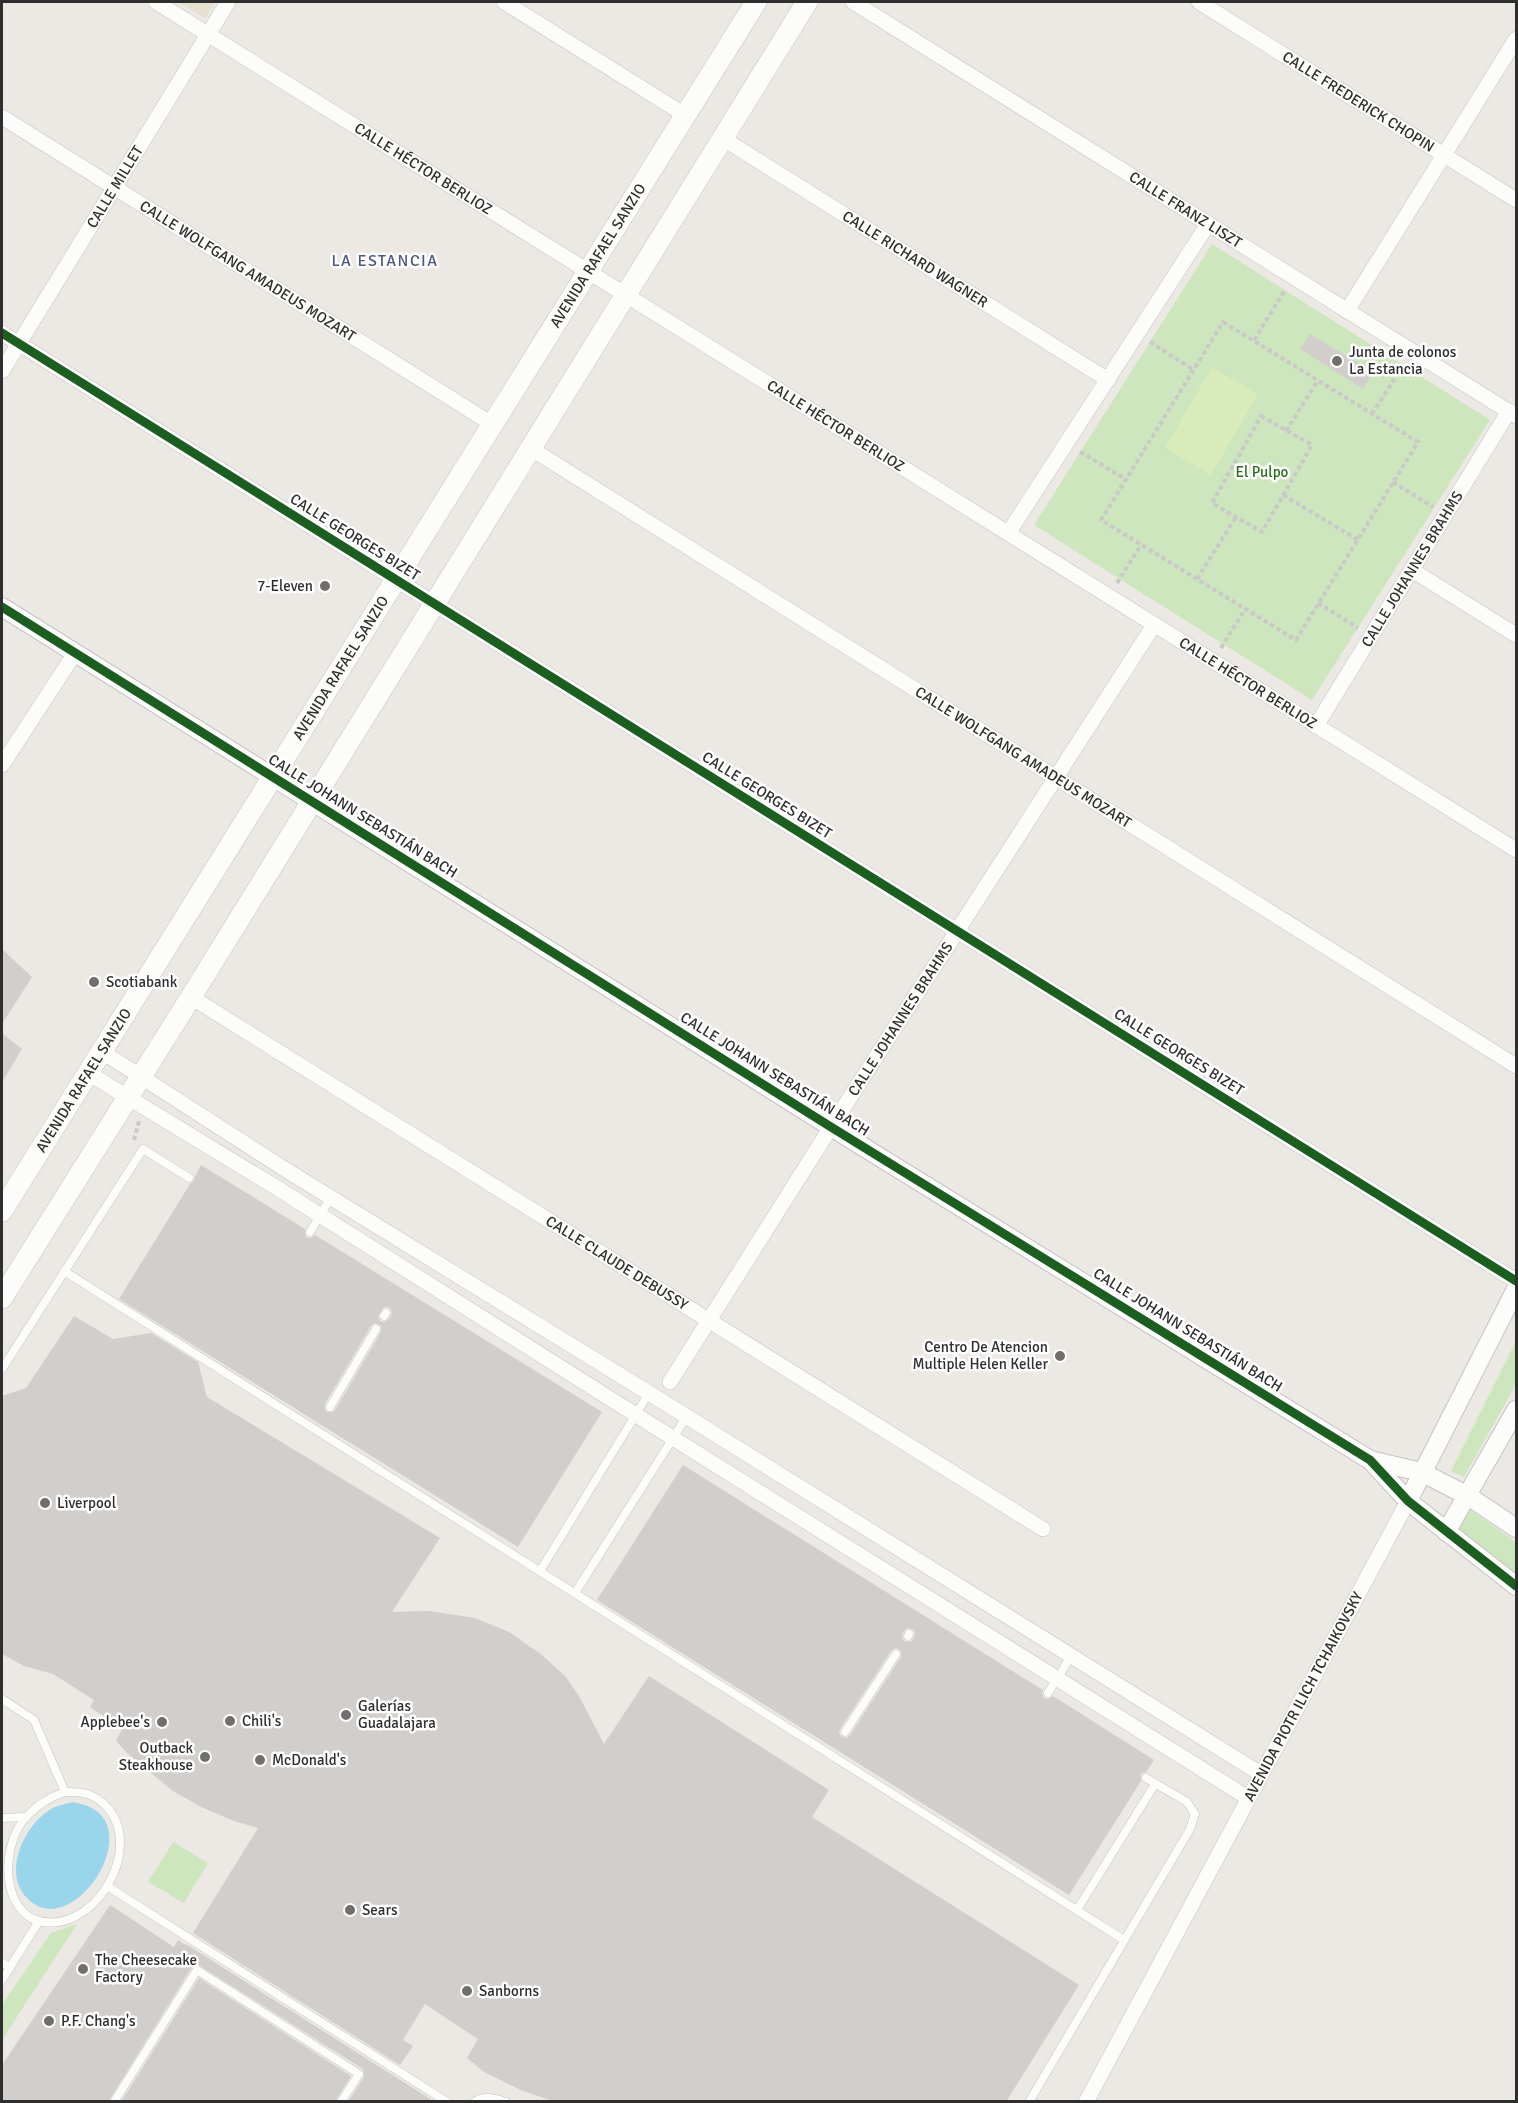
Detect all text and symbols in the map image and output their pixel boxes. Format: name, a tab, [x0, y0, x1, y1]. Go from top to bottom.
street label: CALLE FREDERICK CHOPIN	[1279, 47, 1438, 156]
street label: CALLE HÉCTOR BERLIOZ	[351, 119, 495, 218]
street label: CALLE MILLET	[83, 142, 147, 231]
street label: CALLE FRANZ LISZT	[1126, 168, 1246, 252]
street label: AVENIDA RAFAEL SANZIO	[546, 180, 650, 331]
street label: CALLE WOLFGANG AMADEUS MOZART	[136, 197, 360, 346]
street label: CALLE RICHARD WAGNER	[839, 207, 991, 311]
district label: LA ESTANCIA	[331, 251, 439, 271]
place label: Junta de colonos La Estancia	[1349, 343, 1457, 378]
marker: Junta de colonos La Estancia	[1330, 354, 1344, 368]
street label: CALLE HÉCTOR BERLIOZ	[764, 376, 908, 475]
park label: El Pulpo	[1236, 463, 1289, 481]
street label: CALLE JOHANNES BRAHMS	[1358, 488, 1467, 650]
street label: CALLE GEORGES BIZET	[287, 490, 424, 585]
place label: 7-Eleven	[257, 577, 313, 595]
marker: 7-Eleven	[318, 579, 332, 593]
street label: AVENIDA RAFAEL SANZIO	[289, 592, 392, 743]
street label: CALLE HÉCTOR BERLIOZ	[1176, 633, 1320, 733]
street label: CALLE WOLFGANG AMADEUS MOZART	[912, 683, 1135, 832]
street label: CALLE GEORGES BIZET	[699, 748, 836, 843]
street label: CALLE JOHANN SEBASTIÁN BACH	[265, 749, 461, 882]
street label: CALLE JOHANNES BRAHMS	[844, 939, 957, 1099]
place label: Scotiabank	[106, 973, 178, 991]
marker: Scotiabank	[87, 975, 101, 989]
street label: AVENIDA RAFAEL SANZIO	[32, 1005, 135, 1156]
street label: CALLE GEORGES BIZET	[1111, 1005, 1248, 1100]
street label: CALLE JOHANN SEBASTIÁN BACH	[677, 1007, 873, 1140]
street label: CALLE CLAUDE DEBUSSY	[542, 1212, 692, 1314]
street label: CALLE JOHANN SEBASTIÁN BACH	[1090, 1263, 1286, 1396]
place label: Centro De Atencion Multiple Helen Keller	[912, 1338, 1048, 1373]
marker: Centro De Atencion Multiple Helen Keller	[1053, 1349, 1067, 1363]
place label: Liverpool	[57, 1494, 116, 1512]
marker: Liverpool	[38, 1496, 52, 1510]
street label: AVENIDA PIOTR ILICH TCHAIKOVSKY	[1240, 1588, 1367, 1804]
place label: Galerías Guadalajara	[358, 1697, 436, 1732]
marker: Galerías Guadalajara	[339, 1708, 353, 1722]
place label: Chili's	[242, 1712, 282, 1730]
place label: Applebee's	[81, 1713, 150, 1731]
marker: Chili's	[223, 1714, 237, 1728]
marker: Applebee's	[155, 1715, 169, 1729]
place label: Outback Steakhouse	[119, 1739, 193, 1774]
marker: Outback Steakhouse	[198, 1750, 212, 1764]
place label: McDonald's	[272, 1751, 347, 1769]
marker: McDonald's	[253, 1753, 267, 1767]
place label: Sears	[362, 1901, 398, 1919]
marker: Sears	[343, 1903, 357, 1917]
place label: The Cheesecake Factory	[95, 1951, 197, 1986]
marker: The Cheesecake Factory	[76, 1962, 90, 1976]
place label: Sanborns	[479, 1982, 540, 2000]
marker: Sanborns	[460, 1984, 474, 1998]
place label: P.F. Chang's	[61, 2012, 136, 2030]
marker: P.F. Chang's	[42, 2014, 56, 2028]

